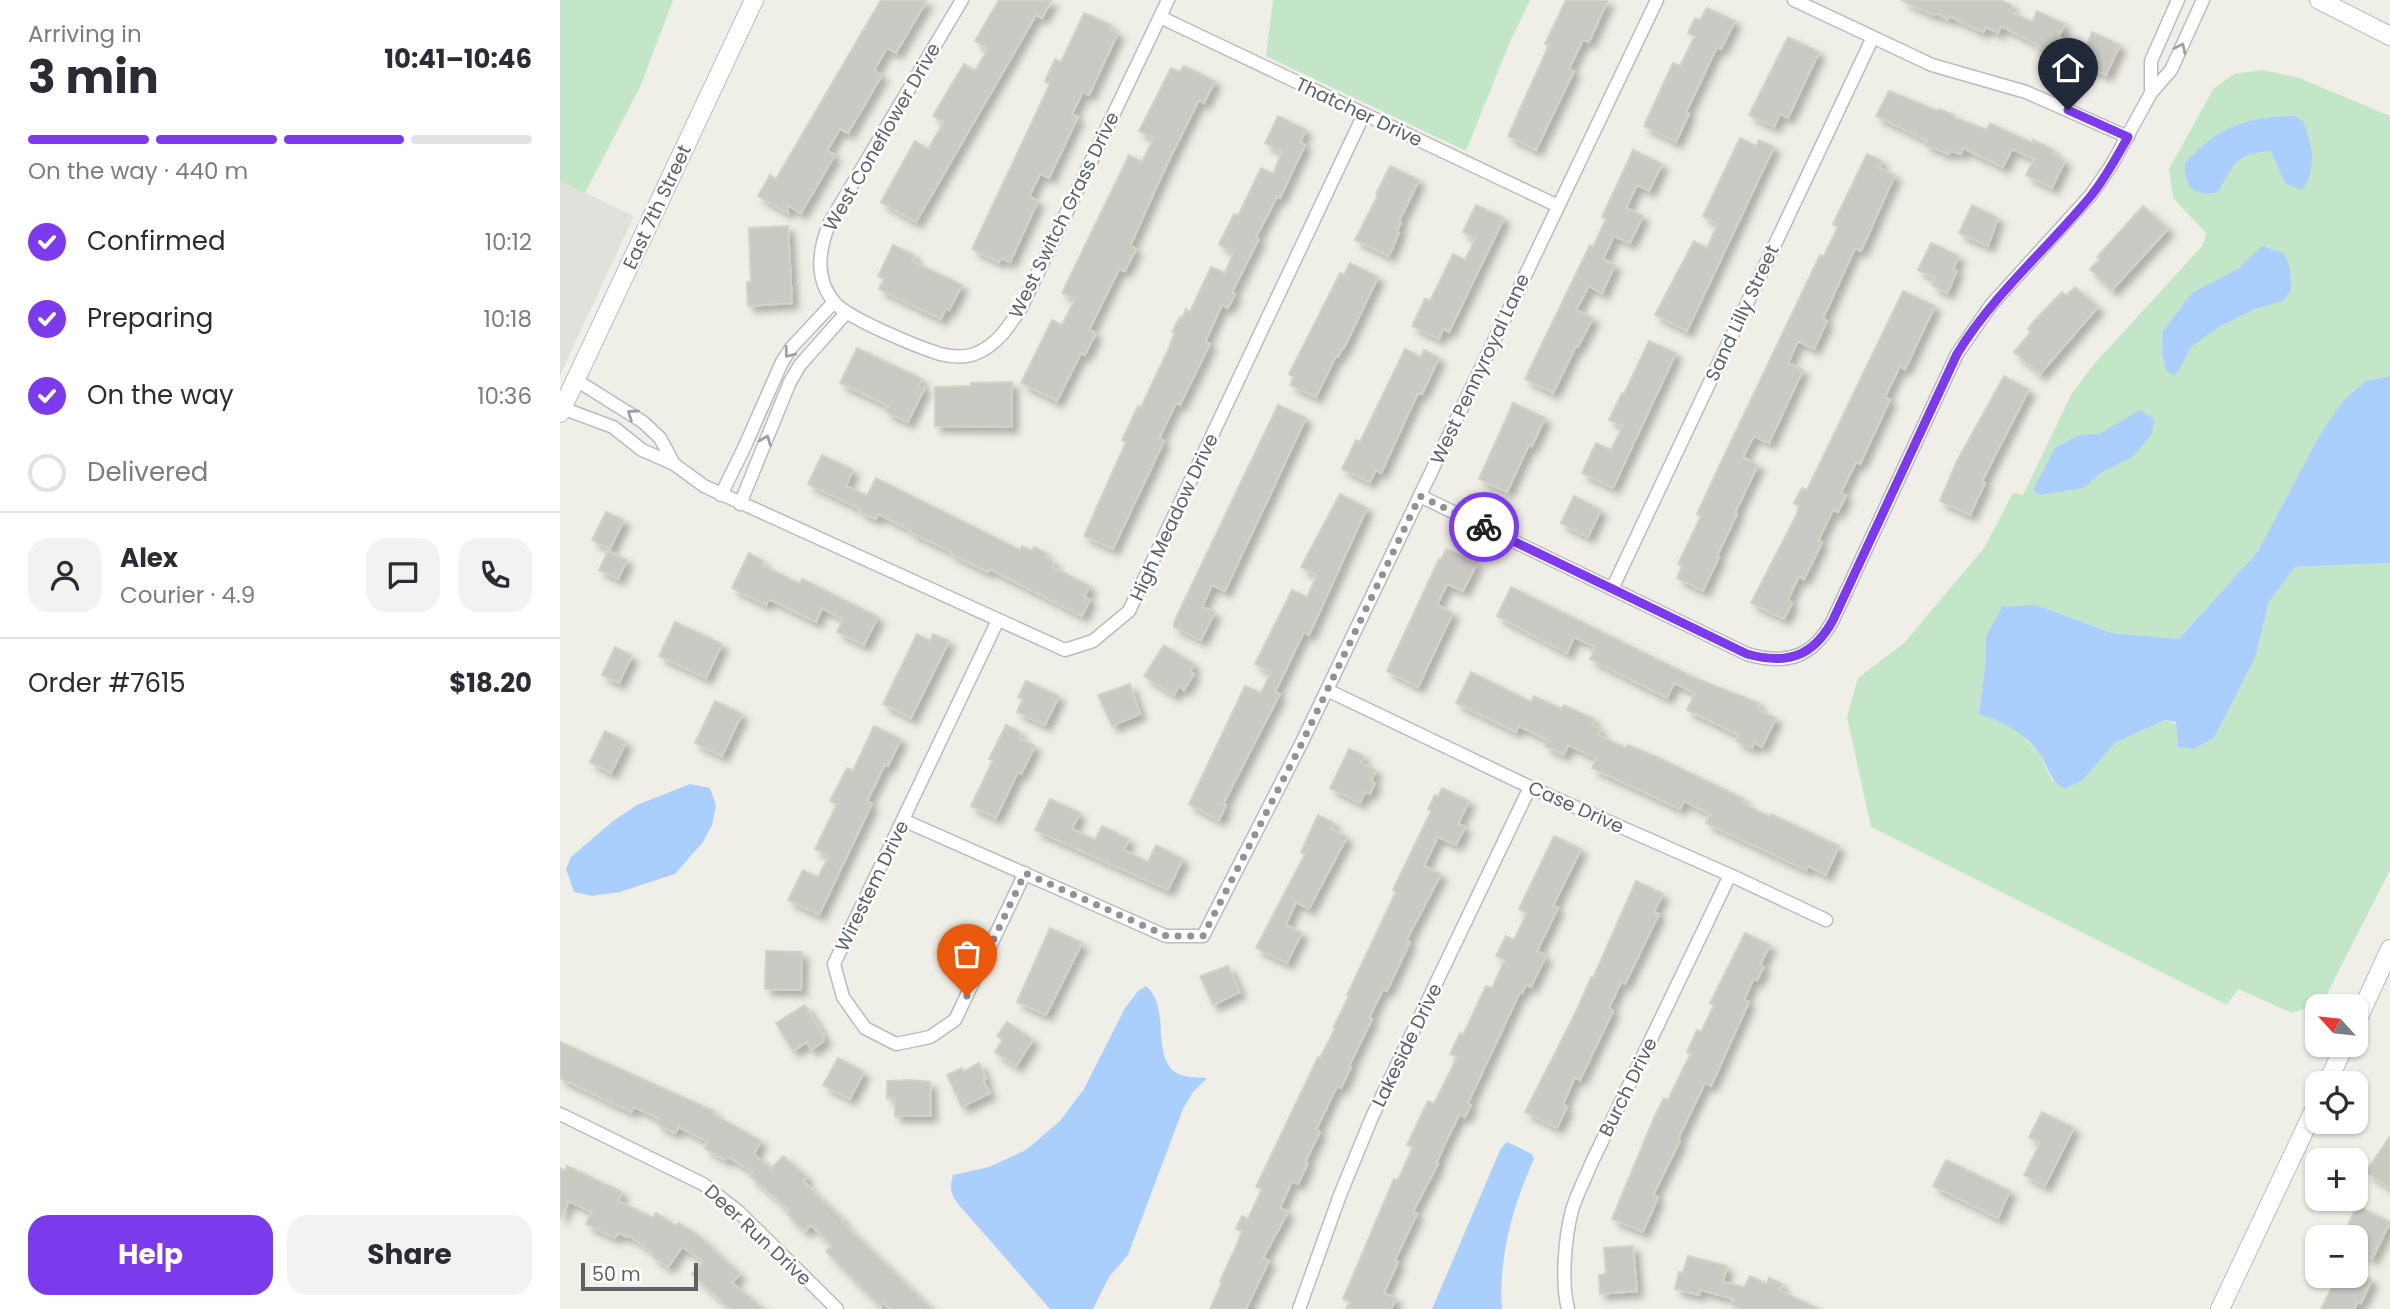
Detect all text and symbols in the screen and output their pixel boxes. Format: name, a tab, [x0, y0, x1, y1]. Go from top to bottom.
text: Arriving in	[28, 18, 142, 50]
street label: West Coneflower Drive	[817, 38, 947, 236]
pin	[2038, 38, 2098, 110]
text: 10:41–10:46	[384, 41, 532, 77]
one-way arrow	[2173, 43, 2187, 56]
text: 3 min	[28, 45, 159, 109]
icon: home	[2049, 49, 2087, 87]
street label: Thatcher Drive	[1291, 71, 1427, 153]
street label: West Switch Grass Drive	[1002, 107, 1126, 323]
street label: East 7th Street	[616, 140, 698, 274]
text: On the way · 440 m	[28, 155, 248, 187]
icon: check	[28, 223, 66, 261]
text: Confirmed	[87, 223, 225, 259]
text: 10:12	[485, 226, 532, 258]
street label: Sand Lilly Street	[1699, 240, 1785, 386]
street label: West Pennyroyal Lane	[1424, 269, 1536, 469]
icon: check	[28, 300, 66, 338]
text: Preparing	[87, 300, 213, 336]
text: 10:18	[483, 303, 532, 335]
one-way arrow	[784, 345, 797, 358]
icon: check	[28, 377, 66, 415]
text: On the way	[87, 377, 234, 413]
text: 10:36	[477, 380, 532, 412]
one-way arrow	[627, 410, 640, 423]
street label: High Meadow Drive	[1123, 429, 1225, 605]
one-way arrow	[757, 435, 771, 447]
text: Delivered	[87, 454, 208, 490]
courier	[1449, 492, 1519, 562]
icon: bike	[1465, 508, 1503, 546]
button: person	[28, 538, 102, 612]
button: chat	[366, 538, 440, 612]
button: phone	[458, 538, 532, 612]
text: Alex	[120, 540, 178, 576]
text: Courier · 4.9	[120, 579, 255, 611]
text: Order #7615	[28, 665, 186, 701]
text: $18.20	[449, 665, 532, 701]
street label: Case Drive	[1524, 774, 1628, 840]
street label: Wirestem Drive	[829, 816, 915, 956]
pin	[937, 924, 997, 996]
icon: bag	[948, 935, 986, 973]
street label: Lakeside Drive	[1365, 979, 1449, 1111]
north arrow	[2305, 994, 2368, 1057]
map controls	[2305, 994, 2368, 1288]
street label: Burch Drive	[1592, 1033, 1664, 1141]
button: locate	[2305, 1071, 2368, 1134]
button: +	[2305, 1148, 2368, 1211]
street label: Deer Run Drive	[698, 1178, 818, 1292]
button: Help	[28, 1215, 273, 1295]
button: Share	[287, 1215, 532, 1295]
button: −	[2305, 1225, 2368, 1288]
scale bar	[581, 1260, 698, 1292]
text: 50 m	[592, 1261, 641, 1288]

